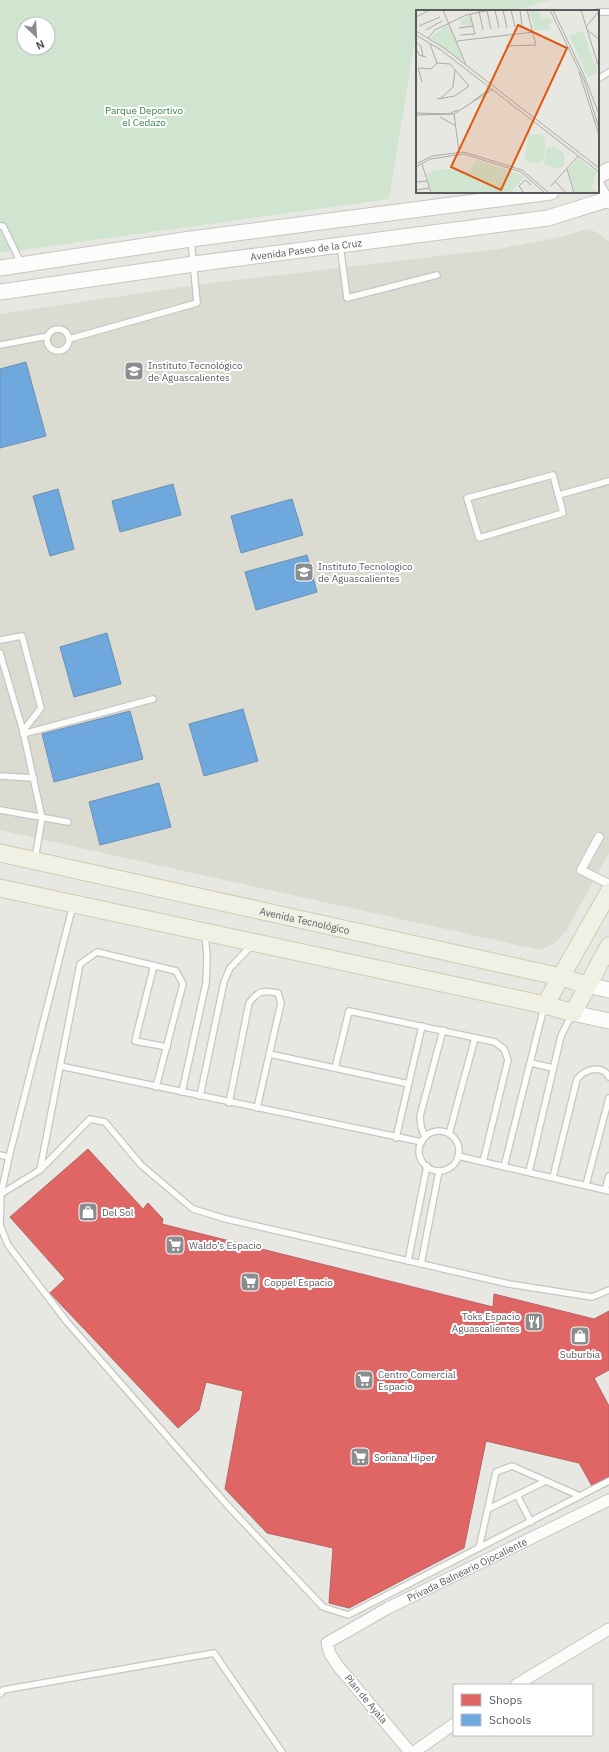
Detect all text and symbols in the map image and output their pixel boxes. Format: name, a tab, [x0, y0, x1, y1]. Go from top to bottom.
inset map	[416, 10, 599, 193]
north arrow	[16, 16, 56, 56]
text: N	[34, 37, 47, 53]
park label: Parque Deportivo el Cedazo	[105, 104, 183, 129]
street label: Avenida Paseo de la Cruz	[250, 236, 363, 263]
place label: Instituto Tecnológico de Aguascalientes	[148, 359, 243, 384]
school or university icon: Instituto Tecnológico de Aguascalientes	[123, 360, 145, 382]
place label: Instituto Tecnologico de Aguascalientes	[318, 560, 413, 585]
school or university icon: Instituto Tecnologico de Aguascalientes	[293, 561, 315, 583]
street label: Avenida Tecnológico	[258, 904, 351, 937]
shop icon: Del Sol	[77, 1201, 99, 1223]
place label: Del Sol	[102, 1206, 134, 1219]
supermarket icon: Waldo’s Espacio	[164, 1234, 186, 1256]
place label: Waldo’s Espacio	[189, 1239, 262, 1252]
supermarket icon: Coppel Espacio	[239, 1271, 261, 1293]
place label: Coppel Espacio	[264, 1276, 333, 1289]
place label: Toks Espacio Aguascalientes	[452, 1310, 520, 1335]
restaurant icon: Toks Espacio Aguascalientes	[523, 1311, 545, 1333]
shop icon: Suburbia	[569, 1325, 591, 1347]
place label: Suburbia	[560, 1348, 601, 1361]
place label: Centro Comercial Espacio	[378, 1368, 456, 1393]
supermarket icon: Centro Comercial Espacio	[353, 1369, 375, 1391]
supermarket icon: Soriana Hiper	[349, 1446, 371, 1468]
place label: Soriana Hiper	[374, 1451, 435, 1464]
street label: Privada Balneario Ojocaliente	[405, 1534, 529, 1604]
street label: Plan de Ayala	[342, 1672, 391, 1727]
legend	[453, 1684, 593, 1736]
text: Shops	[489, 1692, 522, 1707]
text: Schools	[489, 1712, 532, 1727]

